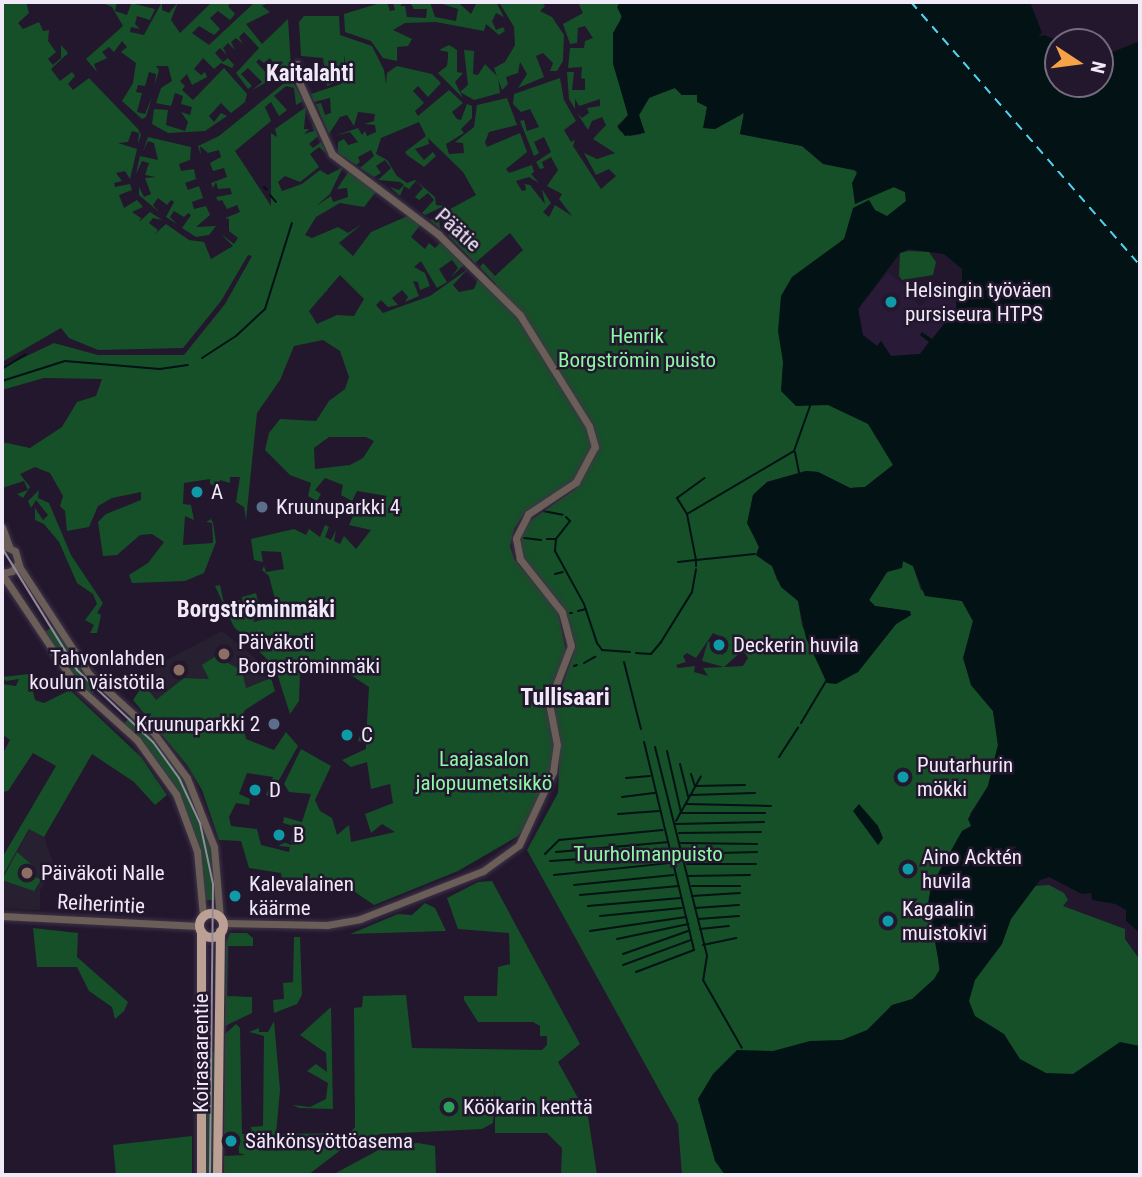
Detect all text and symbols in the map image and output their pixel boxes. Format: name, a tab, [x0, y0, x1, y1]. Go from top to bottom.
north arrow	[1044, 28, 1114, 98]
text: N	[1085, 59, 1111, 76]
district label: Kaitalahti	[266, 60, 354, 88]
street label: Päätie	[430, 203, 486, 257]
place label: Helsingin työväen pursiseura HTPS	[905, 277, 1052, 327]
marker: Helsingin työväen pursiseura HTPS	[883, 294, 899, 310]
park label: Henrik Borgströmin puisto	[558, 323, 716, 373]
place label: A	[211, 479, 223, 505]
marker: A	[189, 484, 205, 500]
place label: Kruunuparkki 4	[276, 494, 400, 520]
marker: Kruunuparkki 4	[254, 499, 270, 515]
district label: Borgströminmäki	[177, 596, 335, 624]
place label: Päiväkoti Borgströminmäki	[238, 629, 380, 679]
place label: Deckerin huvila	[733, 632, 859, 658]
marker: Deckerin huvila	[711, 637, 727, 653]
place label: Tahvonlahden koulun väistötila	[29, 645, 165, 695]
marker: Päiväkoti Borgströminmäki	[216, 646, 232, 662]
marker: Tahvonlahden koulun väistötila	[171, 662, 187, 678]
district label: Tullisaari	[520, 684, 610, 712]
place label: Kruunuparkki 2	[136, 711, 260, 737]
marker: Kruunuparkki 2	[266, 716, 282, 732]
place label: C	[361, 722, 373, 748]
marker: C	[339, 727, 355, 743]
park label: Laajasalon jalopuumetsikkö	[416, 746, 552, 796]
place label: Puutarhurin mökki	[917, 752, 1013, 802]
marker: Puutarhurin mökki	[895, 769, 911, 785]
place label: D	[269, 777, 281, 803]
marker: D	[247, 782, 263, 798]
place label: B	[293, 822, 304, 848]
marker: B	[271, 827, 287, 843]
park label: Tuurholmanpuisto	[573, 841, 723, 867]
place label: Aino Acktén huvila	[922, 844, 1022, 894]
place label: Päiväkoti Nalle	[41, 860, 165, 886]
marker: Aino Acktén huvila	[900, 861, 916, 877]
marker: Päiväkoti Nalle	[19, 865, 35, 881]
place label: Kalevalainen käärme	[249, 871, 354, 921]
marker: Kalevalainen käärme	[227, 888, 243, 904]
street label: Reiherintie	[56, 889, 146, 919]
place label: Kagaalin muistokivi	[902, 896, 987, 946]
marker: Kagaalin muistokivi	[880, 913, 896, 929]
street label: Koirasaarentie	[188, 993, 214, 1113]
place label: Köökarin kenttä	[463, 1094, 593, 1120]
marker: Köökarin kenttä	[441, 1099, 457, 1115]
place label: Sähkönsyöttöasema	[245, 1128, 413, 1154]
marker: Sähkönsyöttöasema	[223, 1133, 239, 1149]

